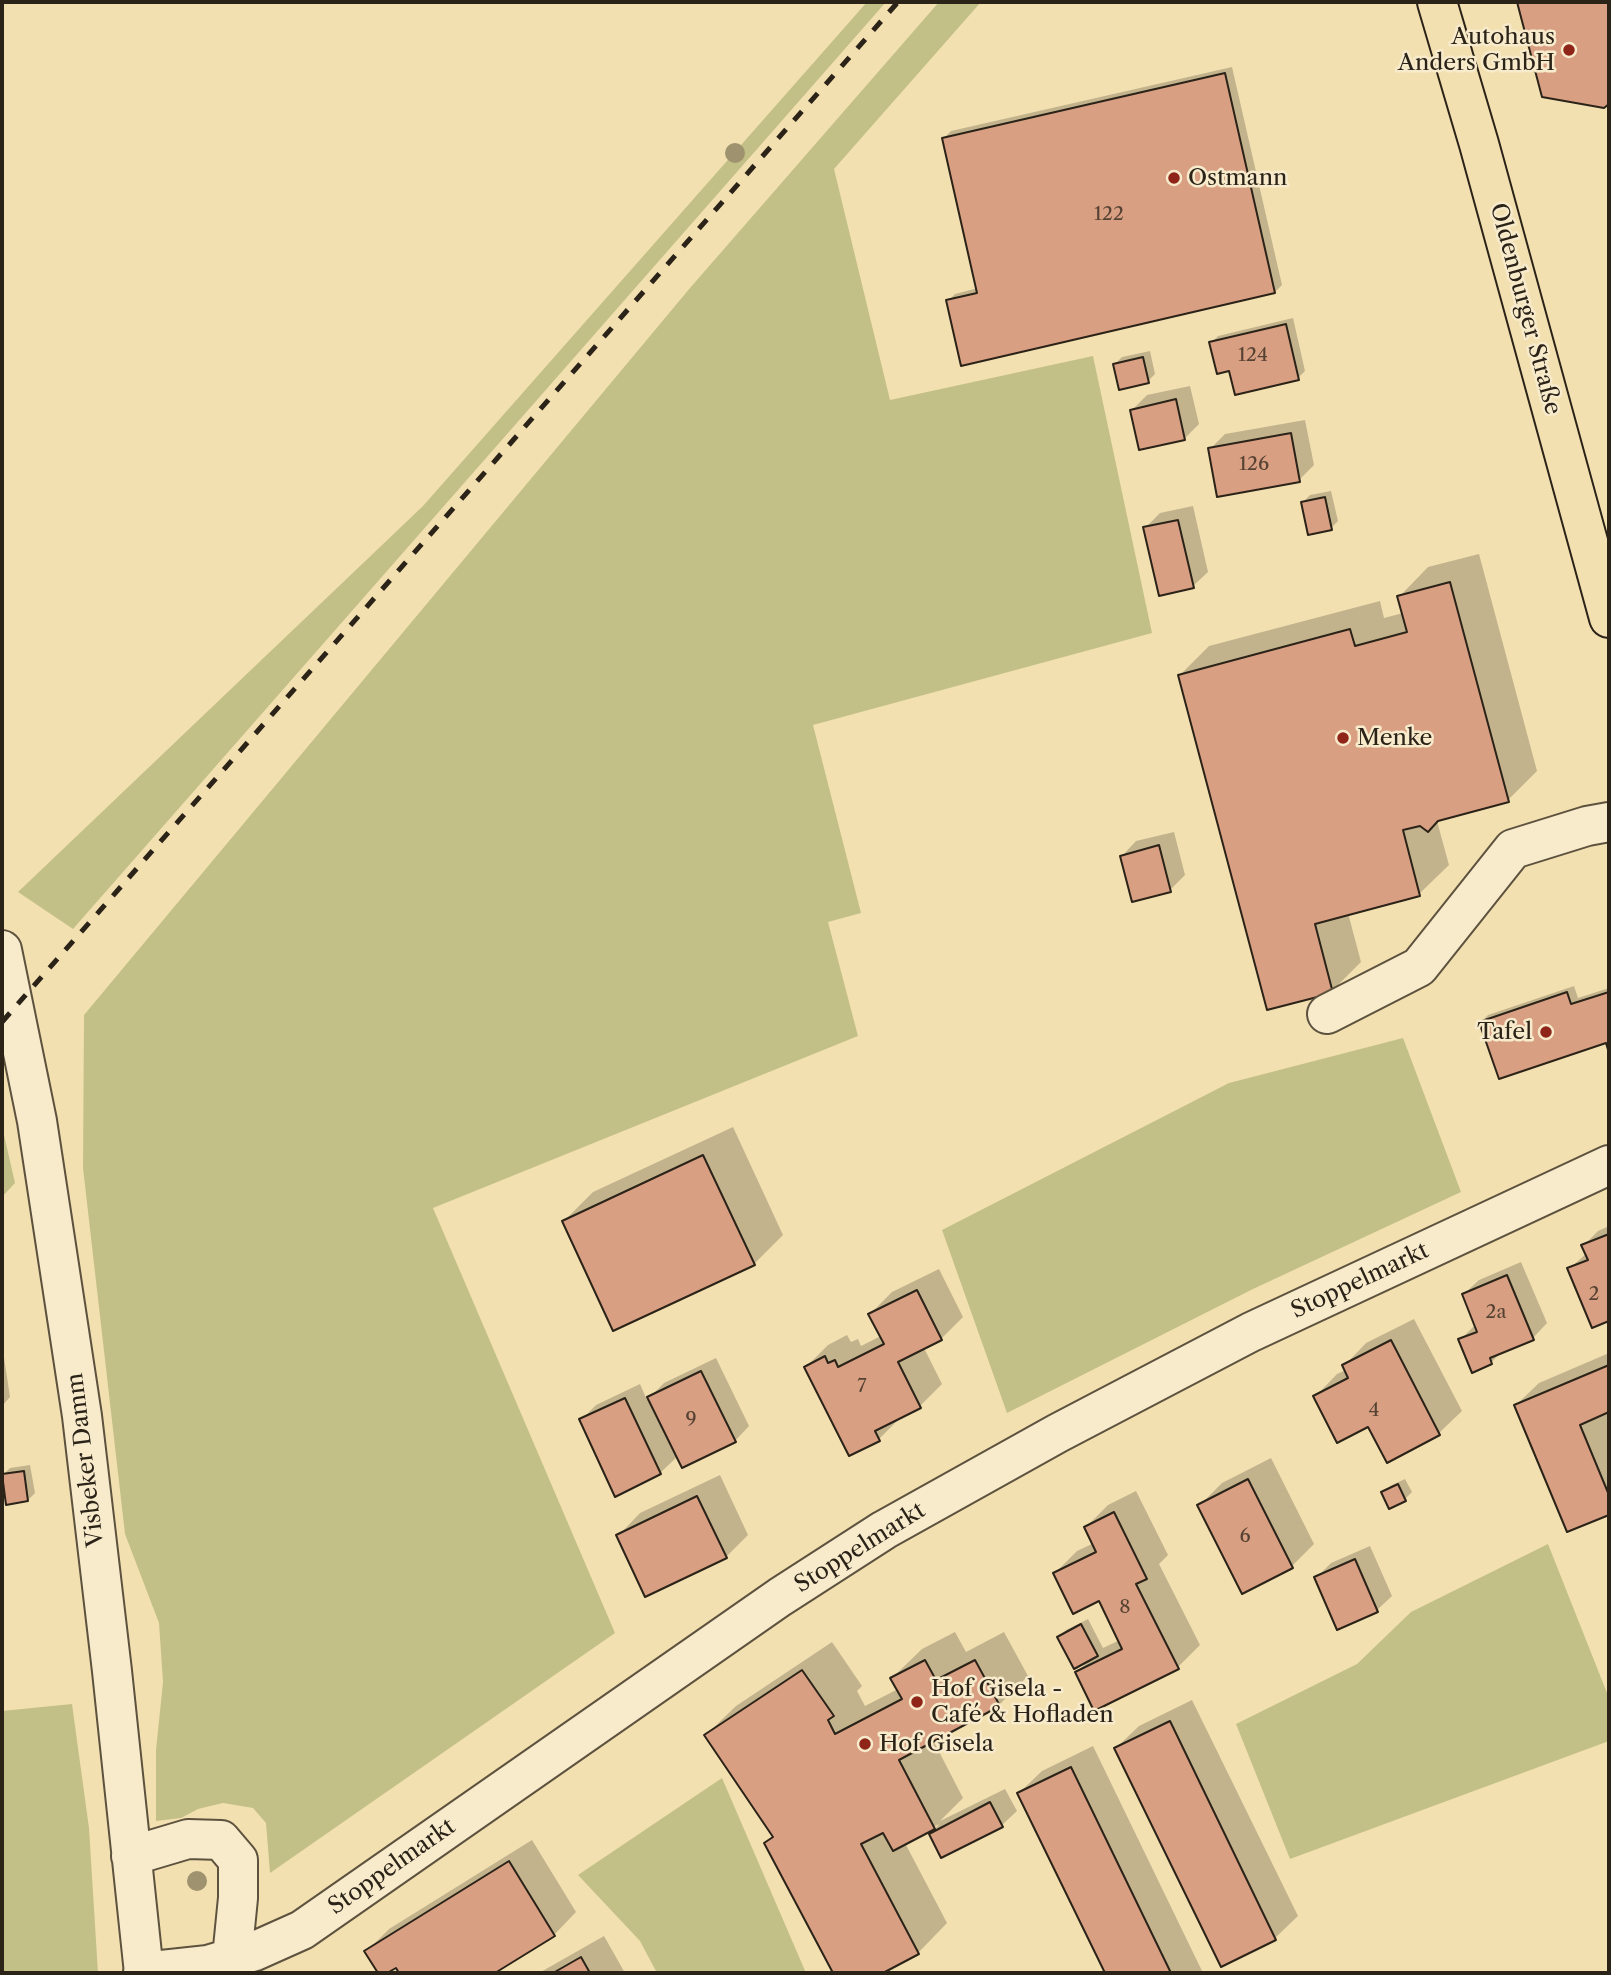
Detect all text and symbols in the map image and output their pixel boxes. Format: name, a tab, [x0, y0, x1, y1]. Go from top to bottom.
place label: Autohaus Anders GmbH	[1398, 23, 1555, 77]
marker: Autohaus Anders GmbH	[1561, 42, 1577, 58]
place label: Ostmann	[1188, 164, 1287, 192]
marker: Ostmann	[1166, 170, 1182, 186]
street label: Oldenburger Straße	[1483, 200, 1567, 418]
house number: 122	[1094, 204, 1124, 226]
house number: 124	[1238, 345, 1268, 367]
house number: 126	[1239, 454, 1269, 476]
place label: Menke	[1357, 724, 1432, 752]
marker: Menke	[1335, 730, 1351, 746]
place label: Tafel	[1477, 1018, 1532, 1046]
marker: Tafel	[1538, 1024, 1554, 1040]
street label: Stoppelmarkt	[1287, 1237, 1433, 1325]
house number: 2	[1589, 1284, 1599, 1306]
house number: 2a	[1486, 1302, 1506, 1324]
street label: Visbeker Damm	[62, 1371, 110, 1549]
house number: 7	[857, 1376, 867, 1398]
house number: 4	[1369, 1400, 1379, 1422]
house number: 9	[685, 1409, 697, 1431]
street label: Stoppelmarkt	[790, 1497, 930, 1599]
house number: 6	[1239, 1526, 1251, 1548]
house number: 8	[1119, 1597, 1131, 1619]
place label: Hof Gisela - Café & Hofladen	[931, 1675, 1114, 1729]
marker: Hof Gisela - Café & Hofladen	[909, 1694, 925, 1710]
place label: Hof Gisela	[879, 1730, 994, 1758]
marker: Hof Gisela	[857, 1736, 873, 1752]
street label: Stoppelmarkt	[323, 1813, 461, 1921]

